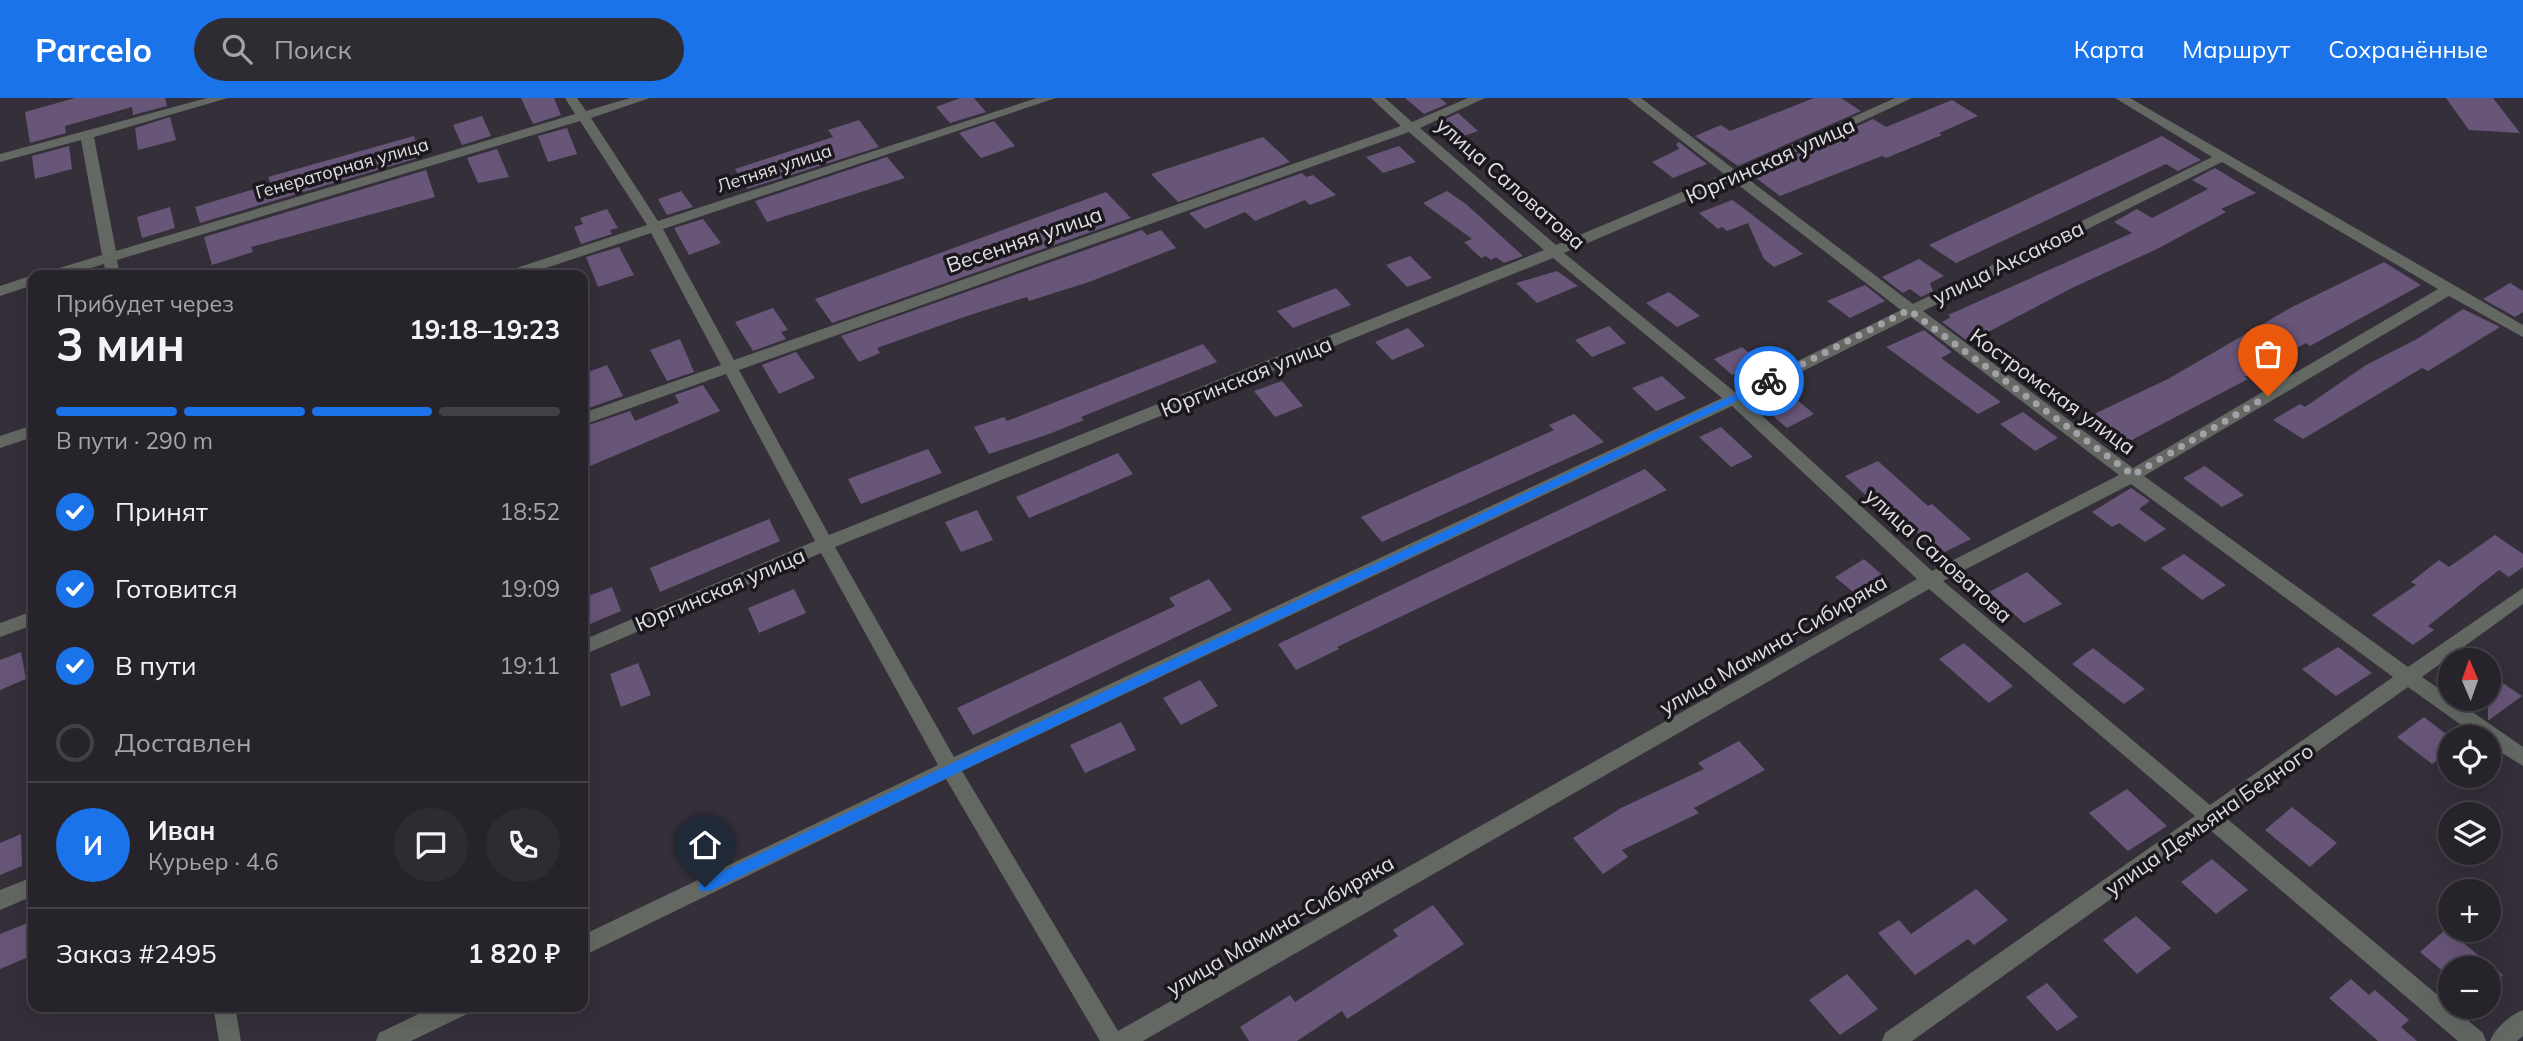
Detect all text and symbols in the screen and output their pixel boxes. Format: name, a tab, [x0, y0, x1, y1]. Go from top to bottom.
search box	[194, 18, 684, 81]
text: Parcelo	[35, 29, 152, 70]
icon: search	[218, 30, 256, 68]
text: Поиск	[274, 33, 352, 66]
text: Карта	[2074, 34, 2144, 64]
text: Маршрут	[2182, 34, 2290, 64]
text: Сохранённые	[2328, 34, 2488, 64]
street label: улица Саловатова	[1431, 111, 1591, 255]
street label: Юргинская улица	[1682, 111, 1858, 209]
street label: Генераторная улица	[253, 132, 431, 204]
street label: Летняя улица	[714, 139, 834, 197]
street label: Весенняя улица	[943, 200, 1105, 278]
street label: улица Аксакова	[1928, 214, 2088, 310]
text: Прибудет через	[56, 289, 234, 318]
text: 19:18–19:23	[409, 313, 560, 346]
text: 3 мин	[56, 315, 185, 373]
street label: Костромская улица	[1965, 322, 2141, 460]
pin	[2238, 324, 2298, 396]
street label: Юргинская улица	[1157, 330, 1335, 422]
icon: bag	[2249, 335, 2287, 373]
courier	[1734, 346, 1804, 416]
icon: bike	[1750, 362, 1788, 400]
text: В пути · 290 m	[56, 426, 213, 455]
street label: улица Саловатова	[1860, 482, 2018, 628]
icon: check	[56, 493, 94, 531]
text: Принят	[115, 495, 208, 528]
text: 18:52	[500, 497, 560, 526]
street label: Юргинская улица	[631, 541, 809, 637]
street label: улица Мамина-Сибиряка	[1655, 568, 1891, 720]
icon: check	[56, 570, 94, 608]
text: Готовится	[115, 572, 238, 605]
text: 19:09	[500, 574, 560, 603]
icon: check	[56, 647, 94, 685]
north arrow	[2438, 648, 2501, 710]
map controls	[2438, 648, 2501, 1019]
text: В пути	[115, 649, 196, 682]
text: 19:11	[500, 651, 560, 680]
button: locate	[2438, 725, 2501, 788]
text: Доставлен	[115, 726, 252, 759]
street label: улица Демьяна Бедного	[2100, 737, 2318, 901]
button: layers	[2438, 802, 2501, 865]
button: chat	[394, 808, 468, 882]
button: phone	[486, 808, 560, 882]
text: Иван	[148, 814, 215, 847]
pin	[675, 815, 735, 887]
icon: home	[686, 826, 724, 864]
text: И	[83, 829, 103, 862]
text: Курьер · 4.6	[148, 847, 279, 876]
street label: улица Мамина-Сибиряка	[1162, 849, 1398, 1001]
button: +	[2438, 879, 2501, 942]
text: Заказ #2495	[56, 937, 217, 970]
text: 1 820 ₽	[468, 937, 560, 970]
button: −	[2438, 956, 2501, 1019]

